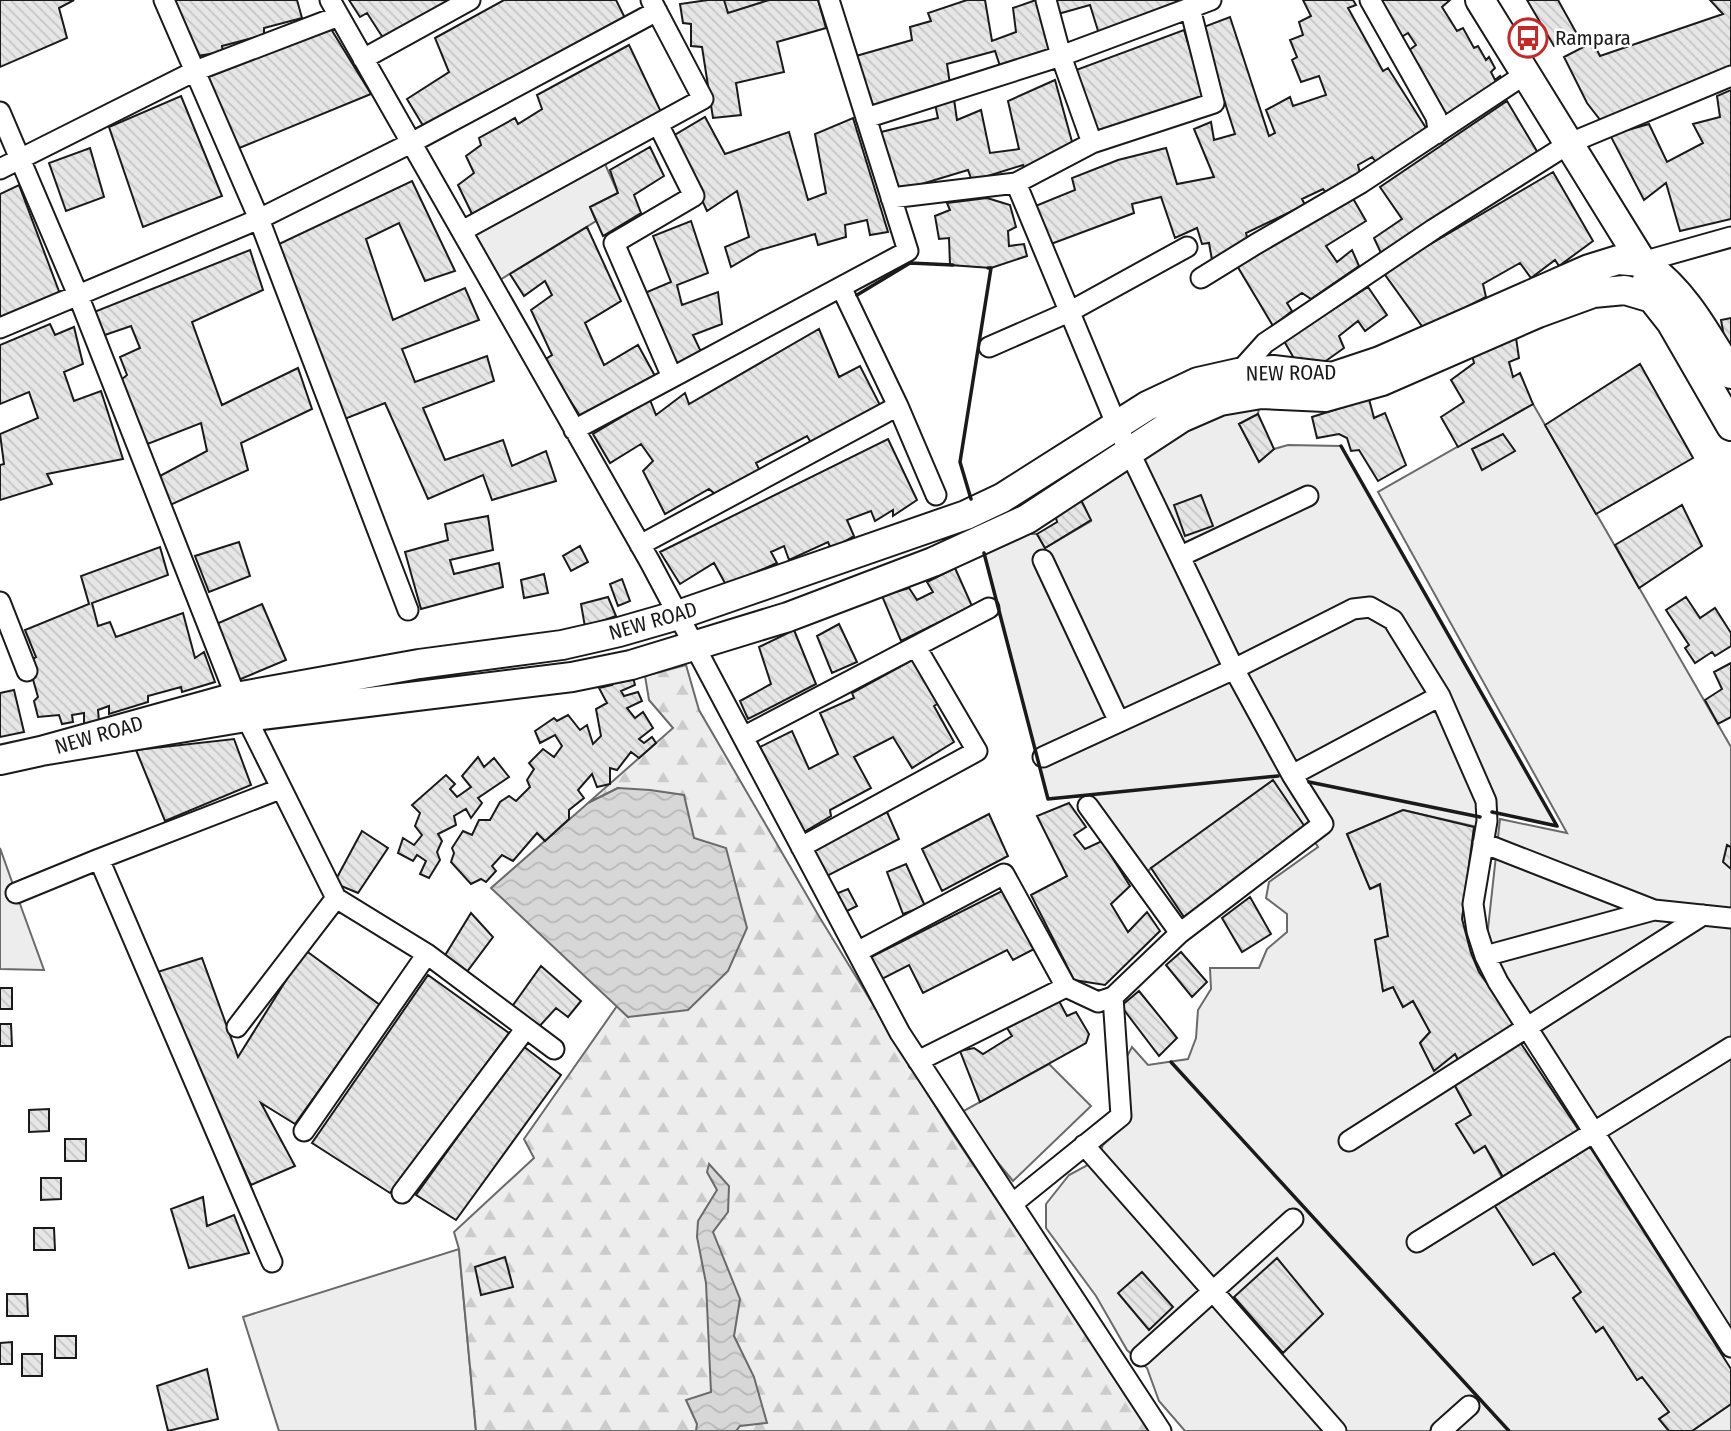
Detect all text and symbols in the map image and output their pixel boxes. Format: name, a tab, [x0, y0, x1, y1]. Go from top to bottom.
bus stop icon: Rampara	[1507, 17, 1549, 59]
place label: Rampara	[1555, 25, 1631, 51]
street label: NEW ROAD	[1245, 359, 1337, 387]
street label: NEW ROAD	[606, 596, 700, 646]
street label: NEW ROAD	[52, 710, 146, 760]

